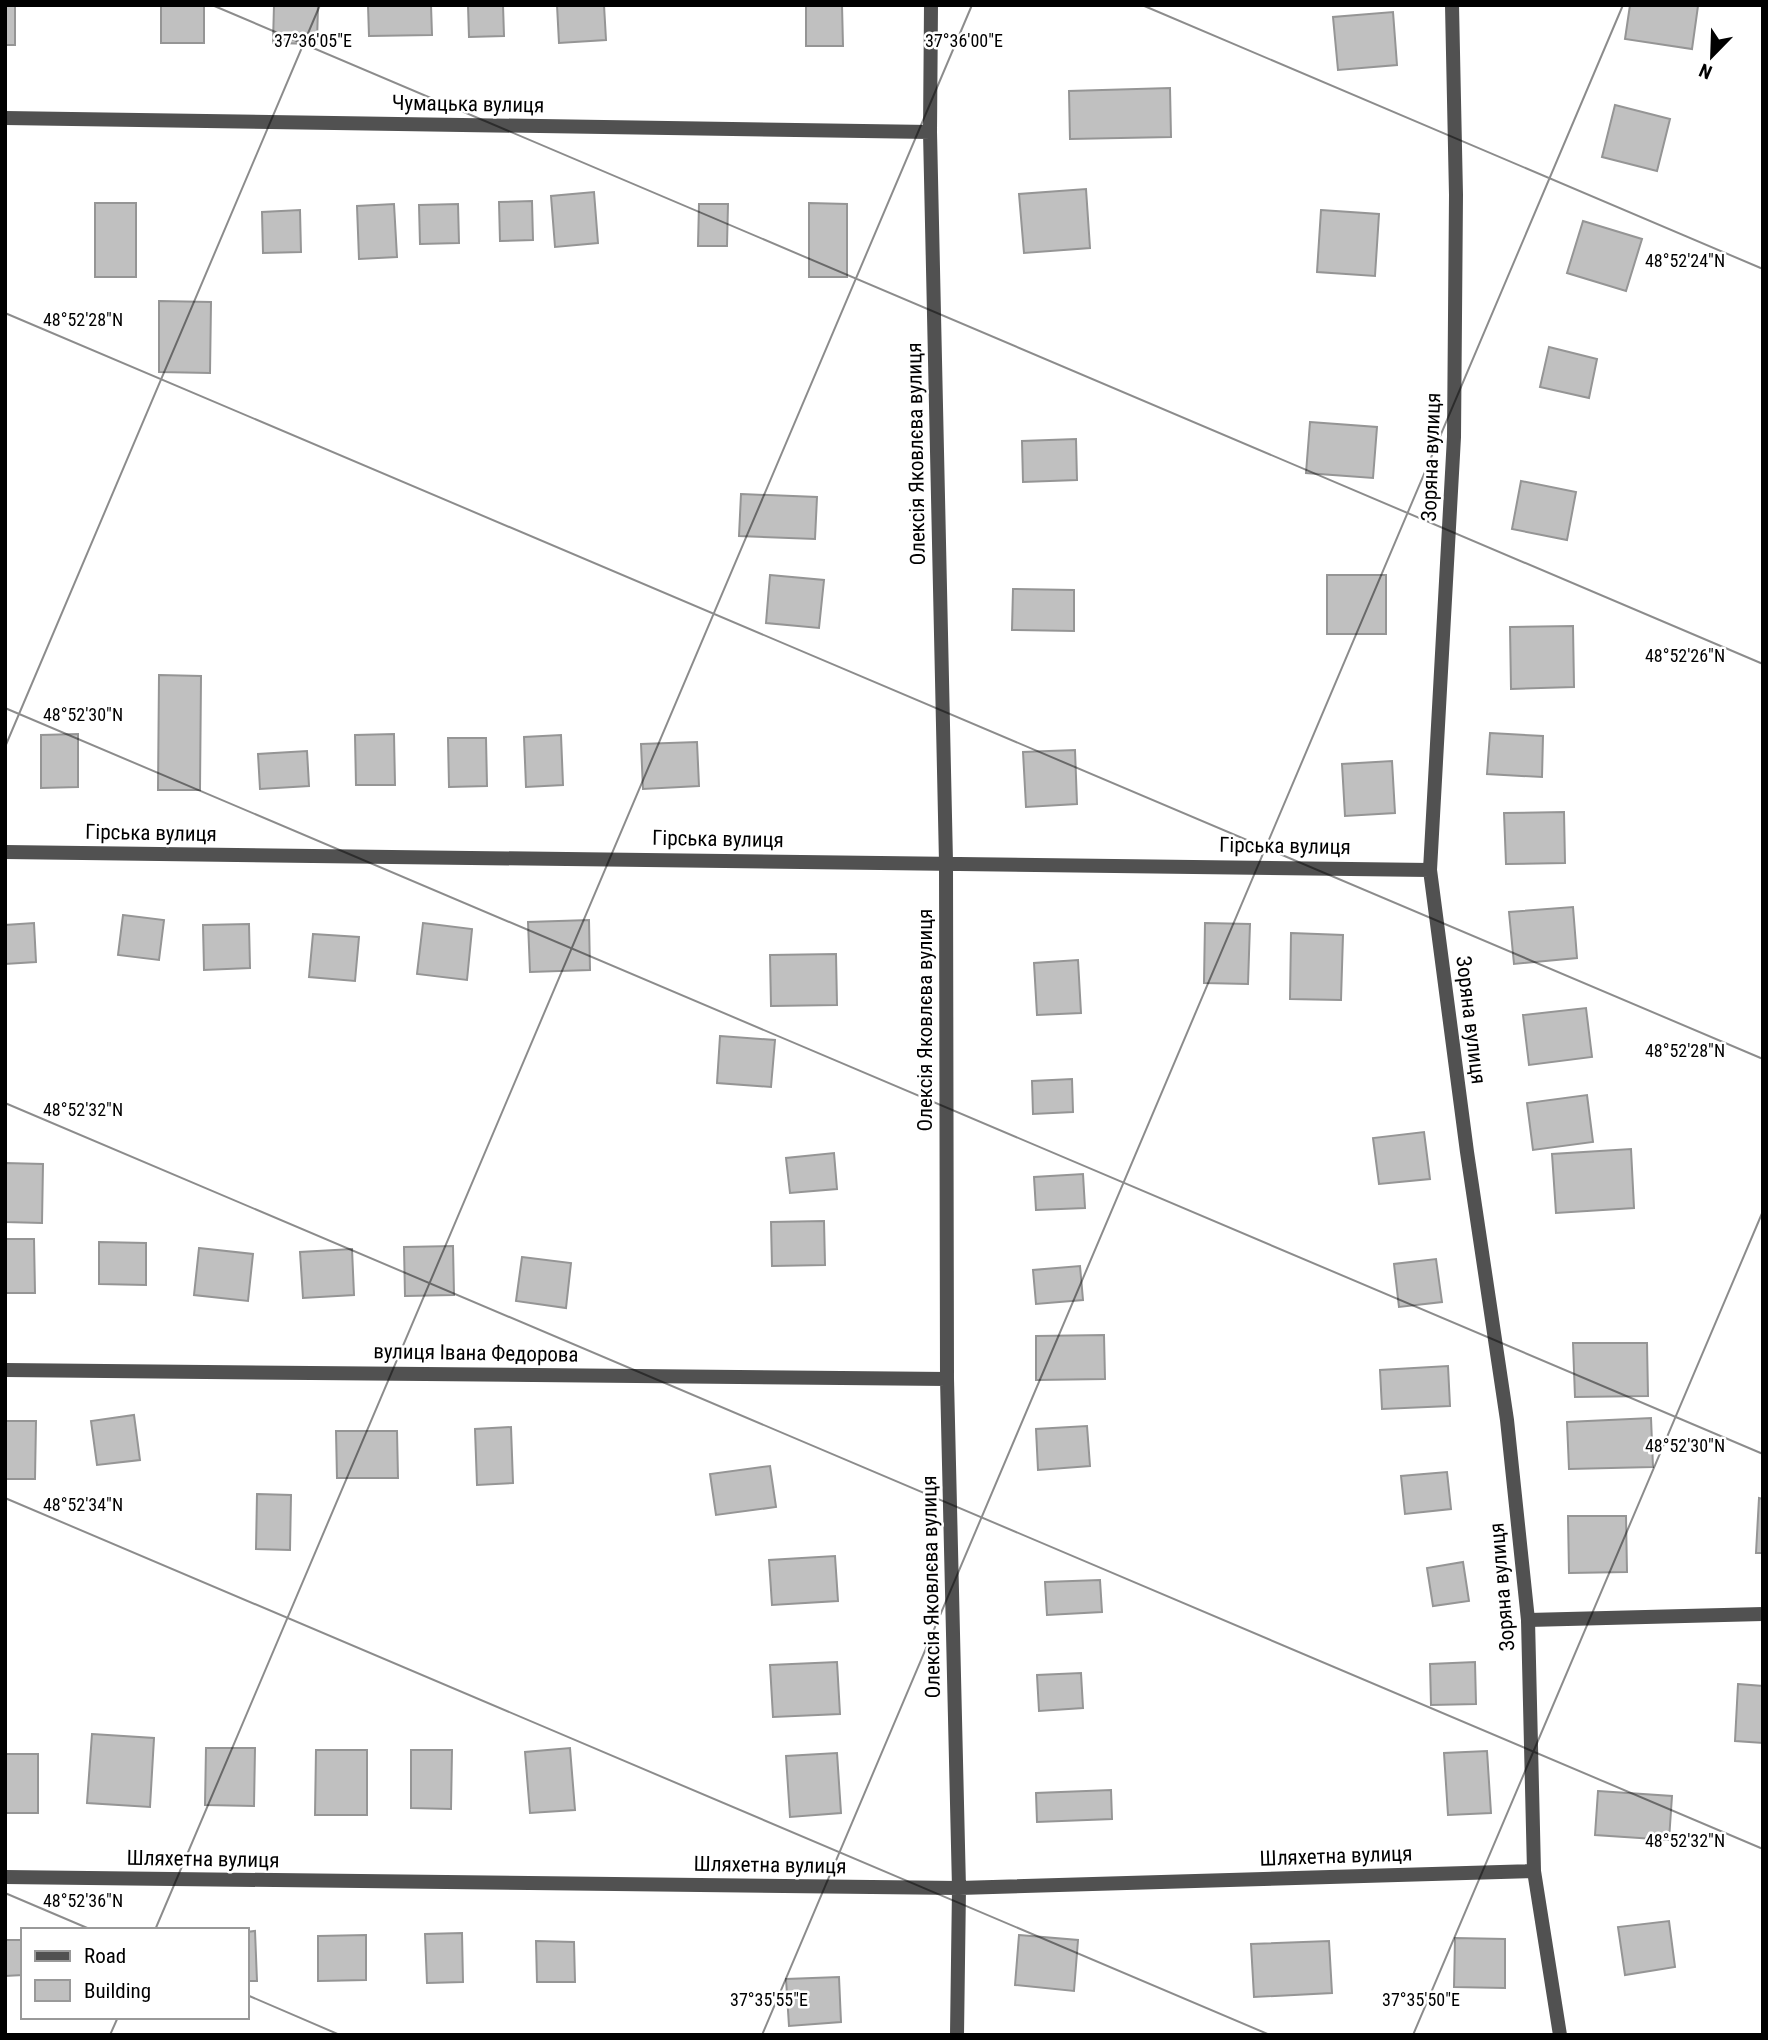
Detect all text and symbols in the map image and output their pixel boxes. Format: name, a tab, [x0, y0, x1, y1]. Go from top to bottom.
north arrow	[1677, 21, 1747, 91]
text: 37°36'05"E	[274, 30, 352, 51]
text: 37°36'00"E	[925, 30, 1003, 51]
text: N	[1696, 58, 1715, 84]
street label: Чумацька вулиця	[392, 91, 544, 117]
text: 48°52'24"N	[1645, 250, 1725, 271]
text: 48°52'28"N	[43, 309, 123, 330]
street label: Олексія Яковлєва вулиця	[902, 342, 930, 566]
street label: Зоряна вулиця	[1417, 392, 1445, 522]
text: 48°52'26"N	[1645, 645, 1725, 666]
text: 48°52'30"N	[43, 704, 123, 725]
street label: Гірська вулиця	[85, 820, 217, 846]
street label: Гірська вулиця	[652, 826, 784, 852]
street label: Гірська вулиця	[1219, 833, 1351, 859]
street label: Олексія Яковлєва вулиця	[913, 909, 937, 1131]
street label: Зоряна вулиця	[1451, 955, 1491, 1085]
text: 48°52'28"N	[1645, 1040, 1725, 1061]
text: 48°52'32"N	[43, 1099, 123, 1120]
street label: вулиця Івана Федорова	[373, 1339, 579, 1367]
text: 48°52'30"N	[1645, 1435, 1725, 1456]
street label: Олексія Яковлєва вулиця	[917, 1475, 945, 1699]
text: 48°52'34"N	[43, 1494, 123, 1515]
street label: Зоряна вулиця	[1484, 1522, 1520, 1652]
text: 48°52'32"N	[1645, 1830, 1725, 1851]
street label: Шляхетна вулиця	[1259, 1841, 1413, 1871]
street label: Шляхетна вулиця	[126, 1846, 280, 1872]
street label: Шляхетна вулиця	[693, 1852, 847, 1878]
text: 48°52'36"N	[43, 1890, 123, 1911]
legend	[21, 1928, 248, 2019]
text: Road	[84, 1944, 126, 1968]
text: Building	[84, 1979, 151, 2003]
text: 37°35'55"E	[730, 1989, 808, 2010]
text: 37°35'50"E	[1382, 1989, 1460, 2010]

